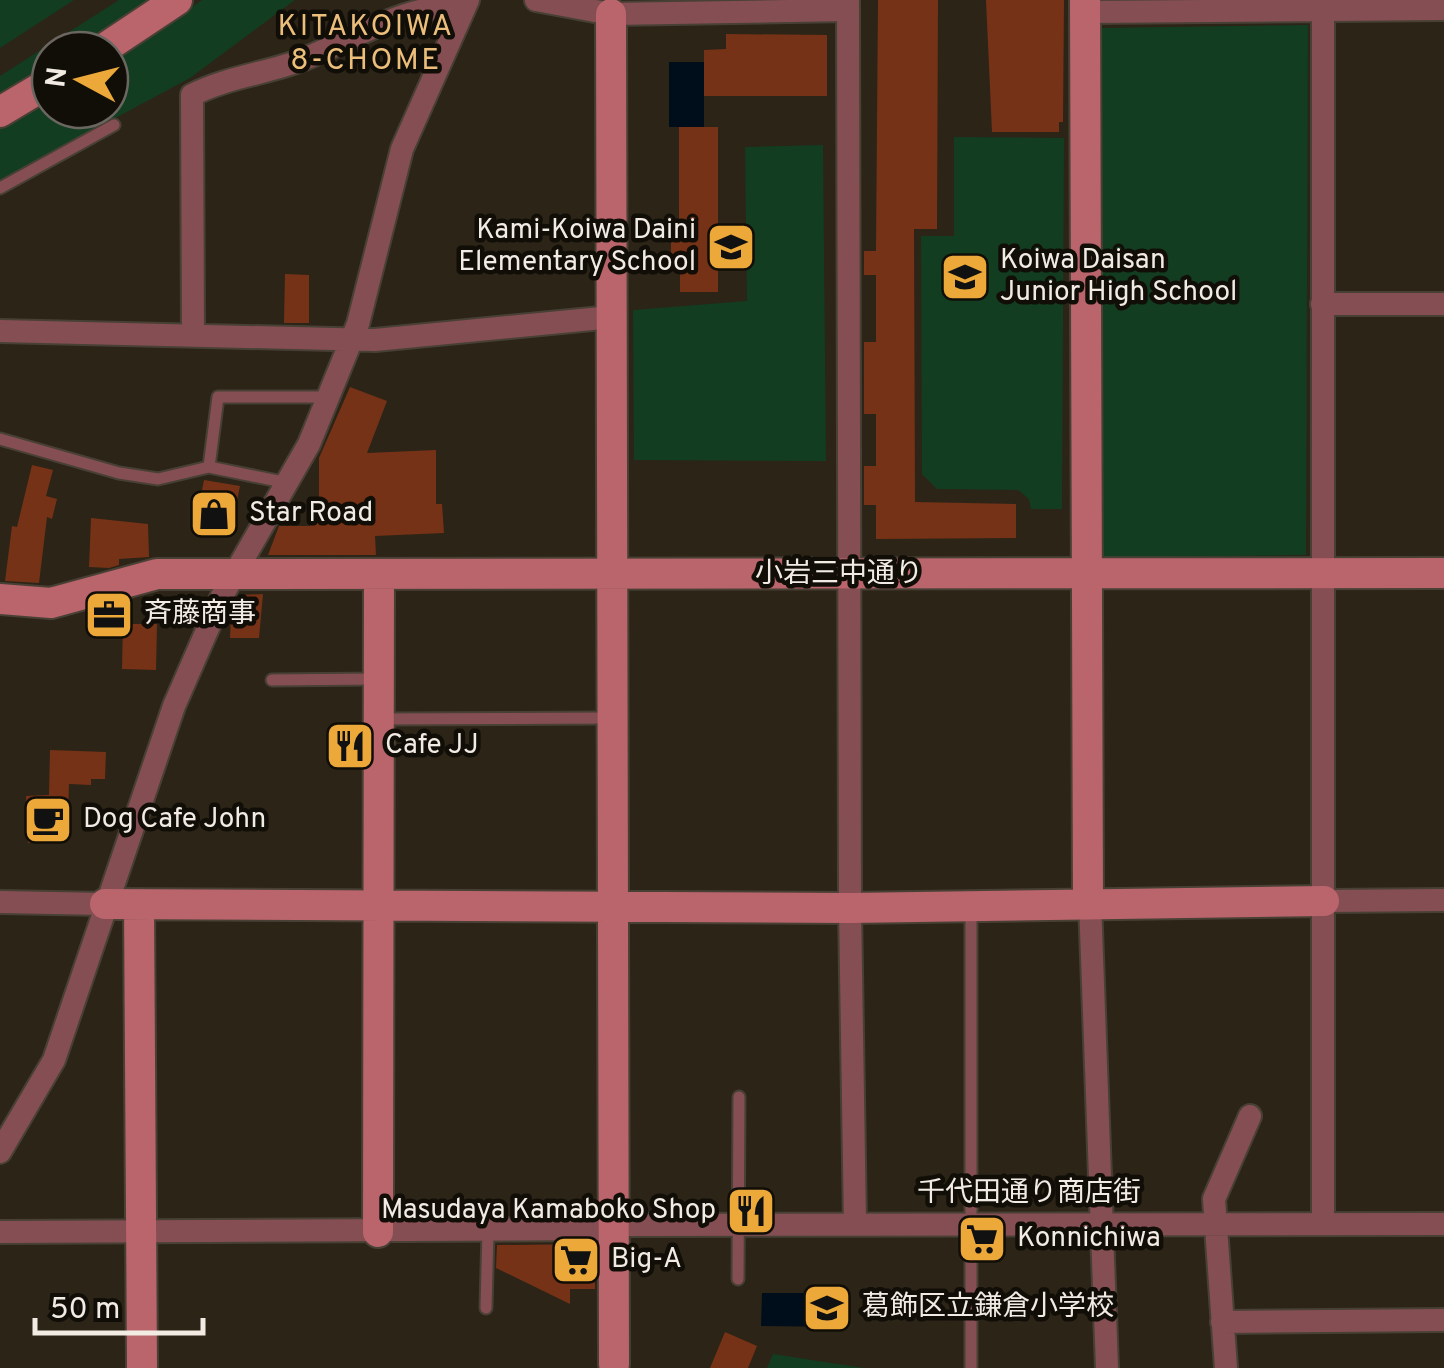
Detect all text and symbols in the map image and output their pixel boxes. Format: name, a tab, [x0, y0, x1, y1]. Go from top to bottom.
district label: KITAKOIWA 8-CHOME	[277, 9, 455, 80]
north arrow	[30, 30, 130, 130]
text: N	[39, 65, 77, 89]
place label: Kami-Koiwa Daini Elementary School	[458, 213, 696, 281]
school or university icon: Kami-Koiwa Daini Elementary School	[705, 221, 757, 273]
place label: Koiwa Daisan Junior High School	[1000, 243, 1237, 311]
school or university icon: Koiwa Daisan Junior High School	[939, 251, 991, 303]
shop icon: Star Road	[188, 488, 240, 540]
place label: Star Road	[249, 496, 373, 532]
street label: 小岩三中通り	[755, 557, 923, 593]
office icon: 斉藤商事	[83, 589, 135, 641]
place label: 斉藤商事	[144, 597, 256, 633]
restaurant icon: Cafe JJ	[324, 720, 376, 772]
place label: Cafe JJ	[385, 728, 479, 764]
cafe icon: Dog Cafe John	[22, 794, 74, 846]
place label: Dog Cafe John	[83, 802, 266, 838]
street label: 千代田通り商店街	[917, 1176, 1141, 1212]
restaurant icon: Masudaya Kamaboko Shop	[725, 1185, 777, 1237]
place label: Masudaya Kamaboko Shop	[381, 1193, 716, 1229]
supermarket icon: Konnichiwa	[956, 1213, 1008, 1265]
place label: Konnichiwa	[1017, 1221, 1161, 1257]
supermarket icon: Big-A	[550, 1234, 602, 1286]
place label: Big-A	[611, 1242, 682, 1278]
scale bar	[35, 1273, 202, 1335]
school or university icon: 葛飾区立鎌倉小学校	[801, 1282, 853, 1334]
place label: 葛飾区立鎌倉小学校	[862, 1290, 1114, 1326]
text: 50 m	[50, 1292, 120, 1329]

